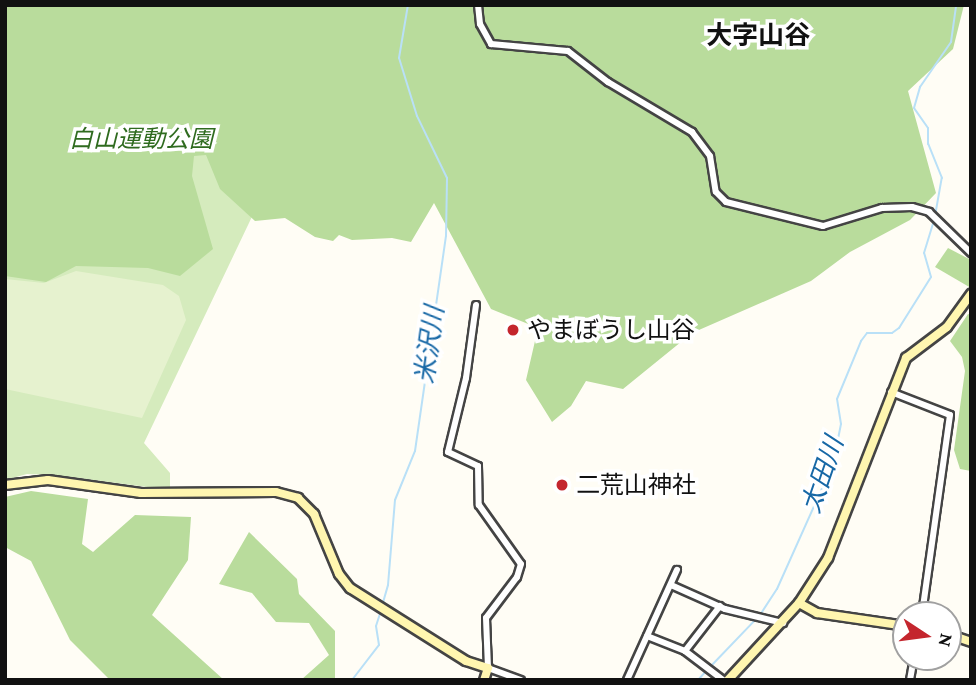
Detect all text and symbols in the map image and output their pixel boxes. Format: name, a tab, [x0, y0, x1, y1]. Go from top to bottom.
district label: 大字山谷	[706, 20, 810, 52]
park label: 白山運動公園	[69, 125, 213, 153]
water label: 米沢川	[409, 304, 451, 386]
place label: やまぼうし山谷	[527, 316, 695, 344]
marker: やまぼうし山谷	[505, 322, 521, 338]
water label: 太田川	[796, 433, 850, 517]
place label: 二荒山神社	[576, 471, 696, 499]
marker: 二荒山神社	[554, 477, 570, 493]
north arrow	[892, 601, 962, 671]
text: N	[934, 632, 958, 649]

